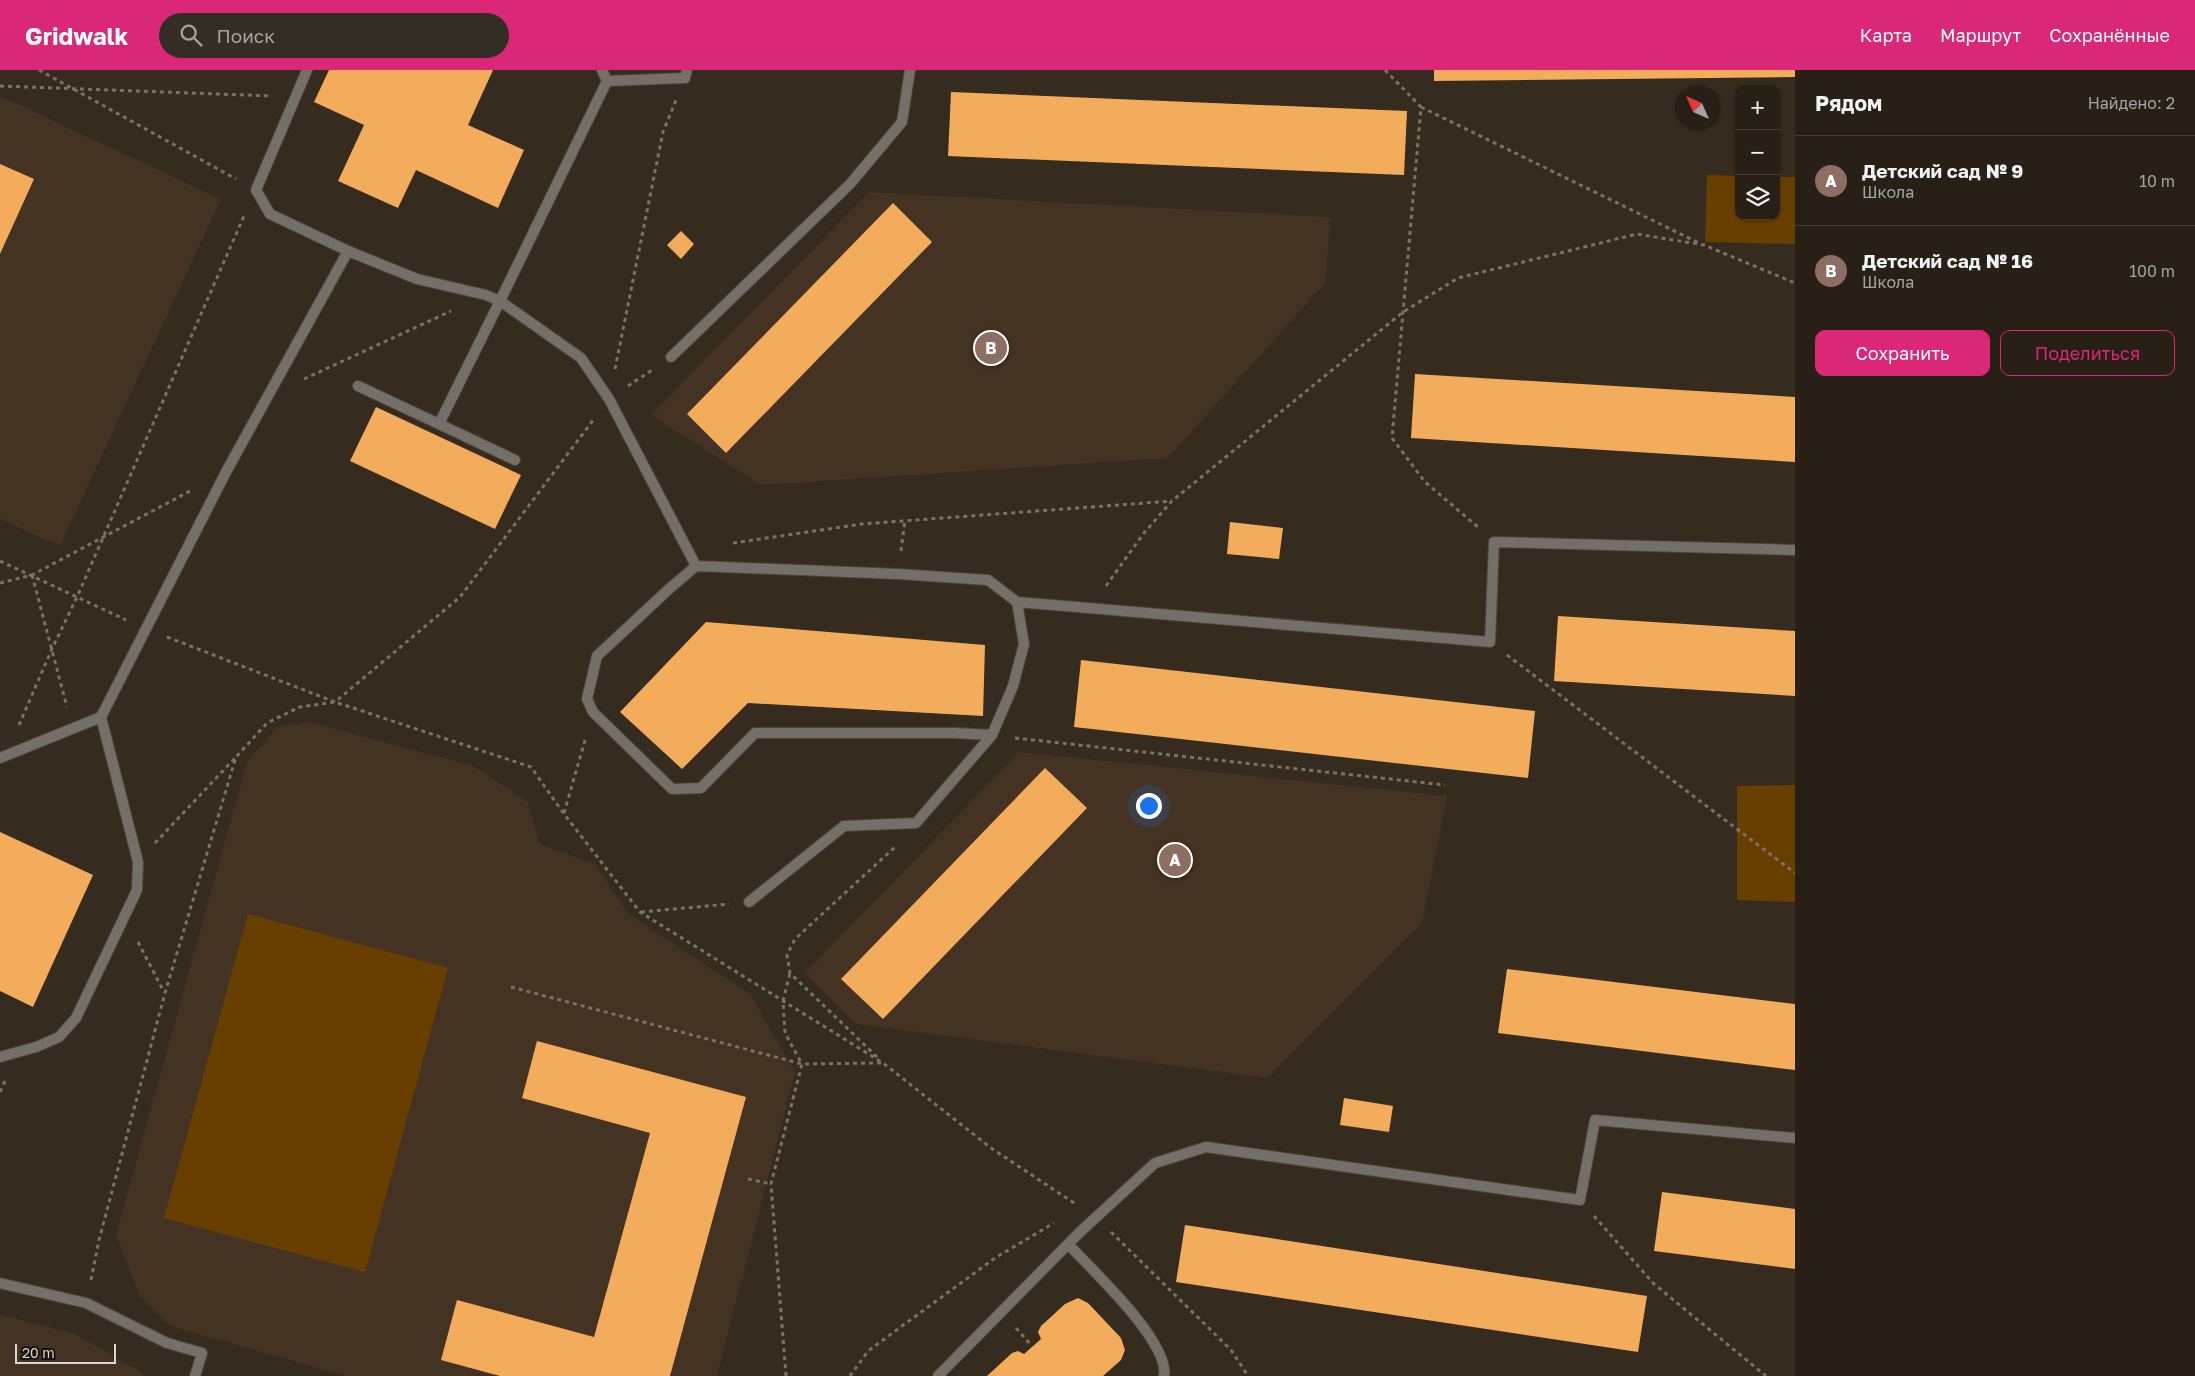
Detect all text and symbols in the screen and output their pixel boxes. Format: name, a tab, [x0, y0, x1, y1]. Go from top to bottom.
search box	[159, 13, 509, 58]
text: Gridwalk	[25, 21, 129, 50]
icon: search	[177, 21, 205, 49]
text: Поиск	[217, 24, 275, 47]
text: Карта	[1860, 24, 1912, 46]
text: Маршрут	[1940, 24, 2021, 46]
text: Сохранённые	[2049, 24, 2170, 46]
north arrow	[1675, 85, 1720, 130]
map controls	[1735, 85, 1780, 220]
button: +	[1735, 85, 1780, 130]
text: Рядом	[1815, 90, 1882, 116]
text: Найдено: 2	[2088, 93, 2175, 113]
button: −	[1735, 130, 1780, 175]
text: Детский сад № 9	[1862, 159, 2023, 182]
text: A	[1825, 171, 1837, 191]
text: 10 m	[2139, 171, 2175, 191]
button: layers	[1735, 175, 1780, 220]
text: Школа	[1862, 182, 1914, 202]
text: Детский сад № 16	[1862, 249, 2033, 272]
text: B	[1825, 261, 1837, 281]
text: 100 m	[2129, 261, 2175, 281]
text: Школа	[1862, 272, 1914, 292]
pin: B	[975, 329, 1007, 367]
button: Сохранить	[1815, 330, 1990, 376]
button: Поделиться	[2000, 330, 2175, 376]
your location	[1136, 793, 1162, 819]
pin: A	[1159, 841, 1191, 879]
scale bar	[15, 1341, 116, 1364]
text: 20 m	[22, 1344, 55, 1361]

